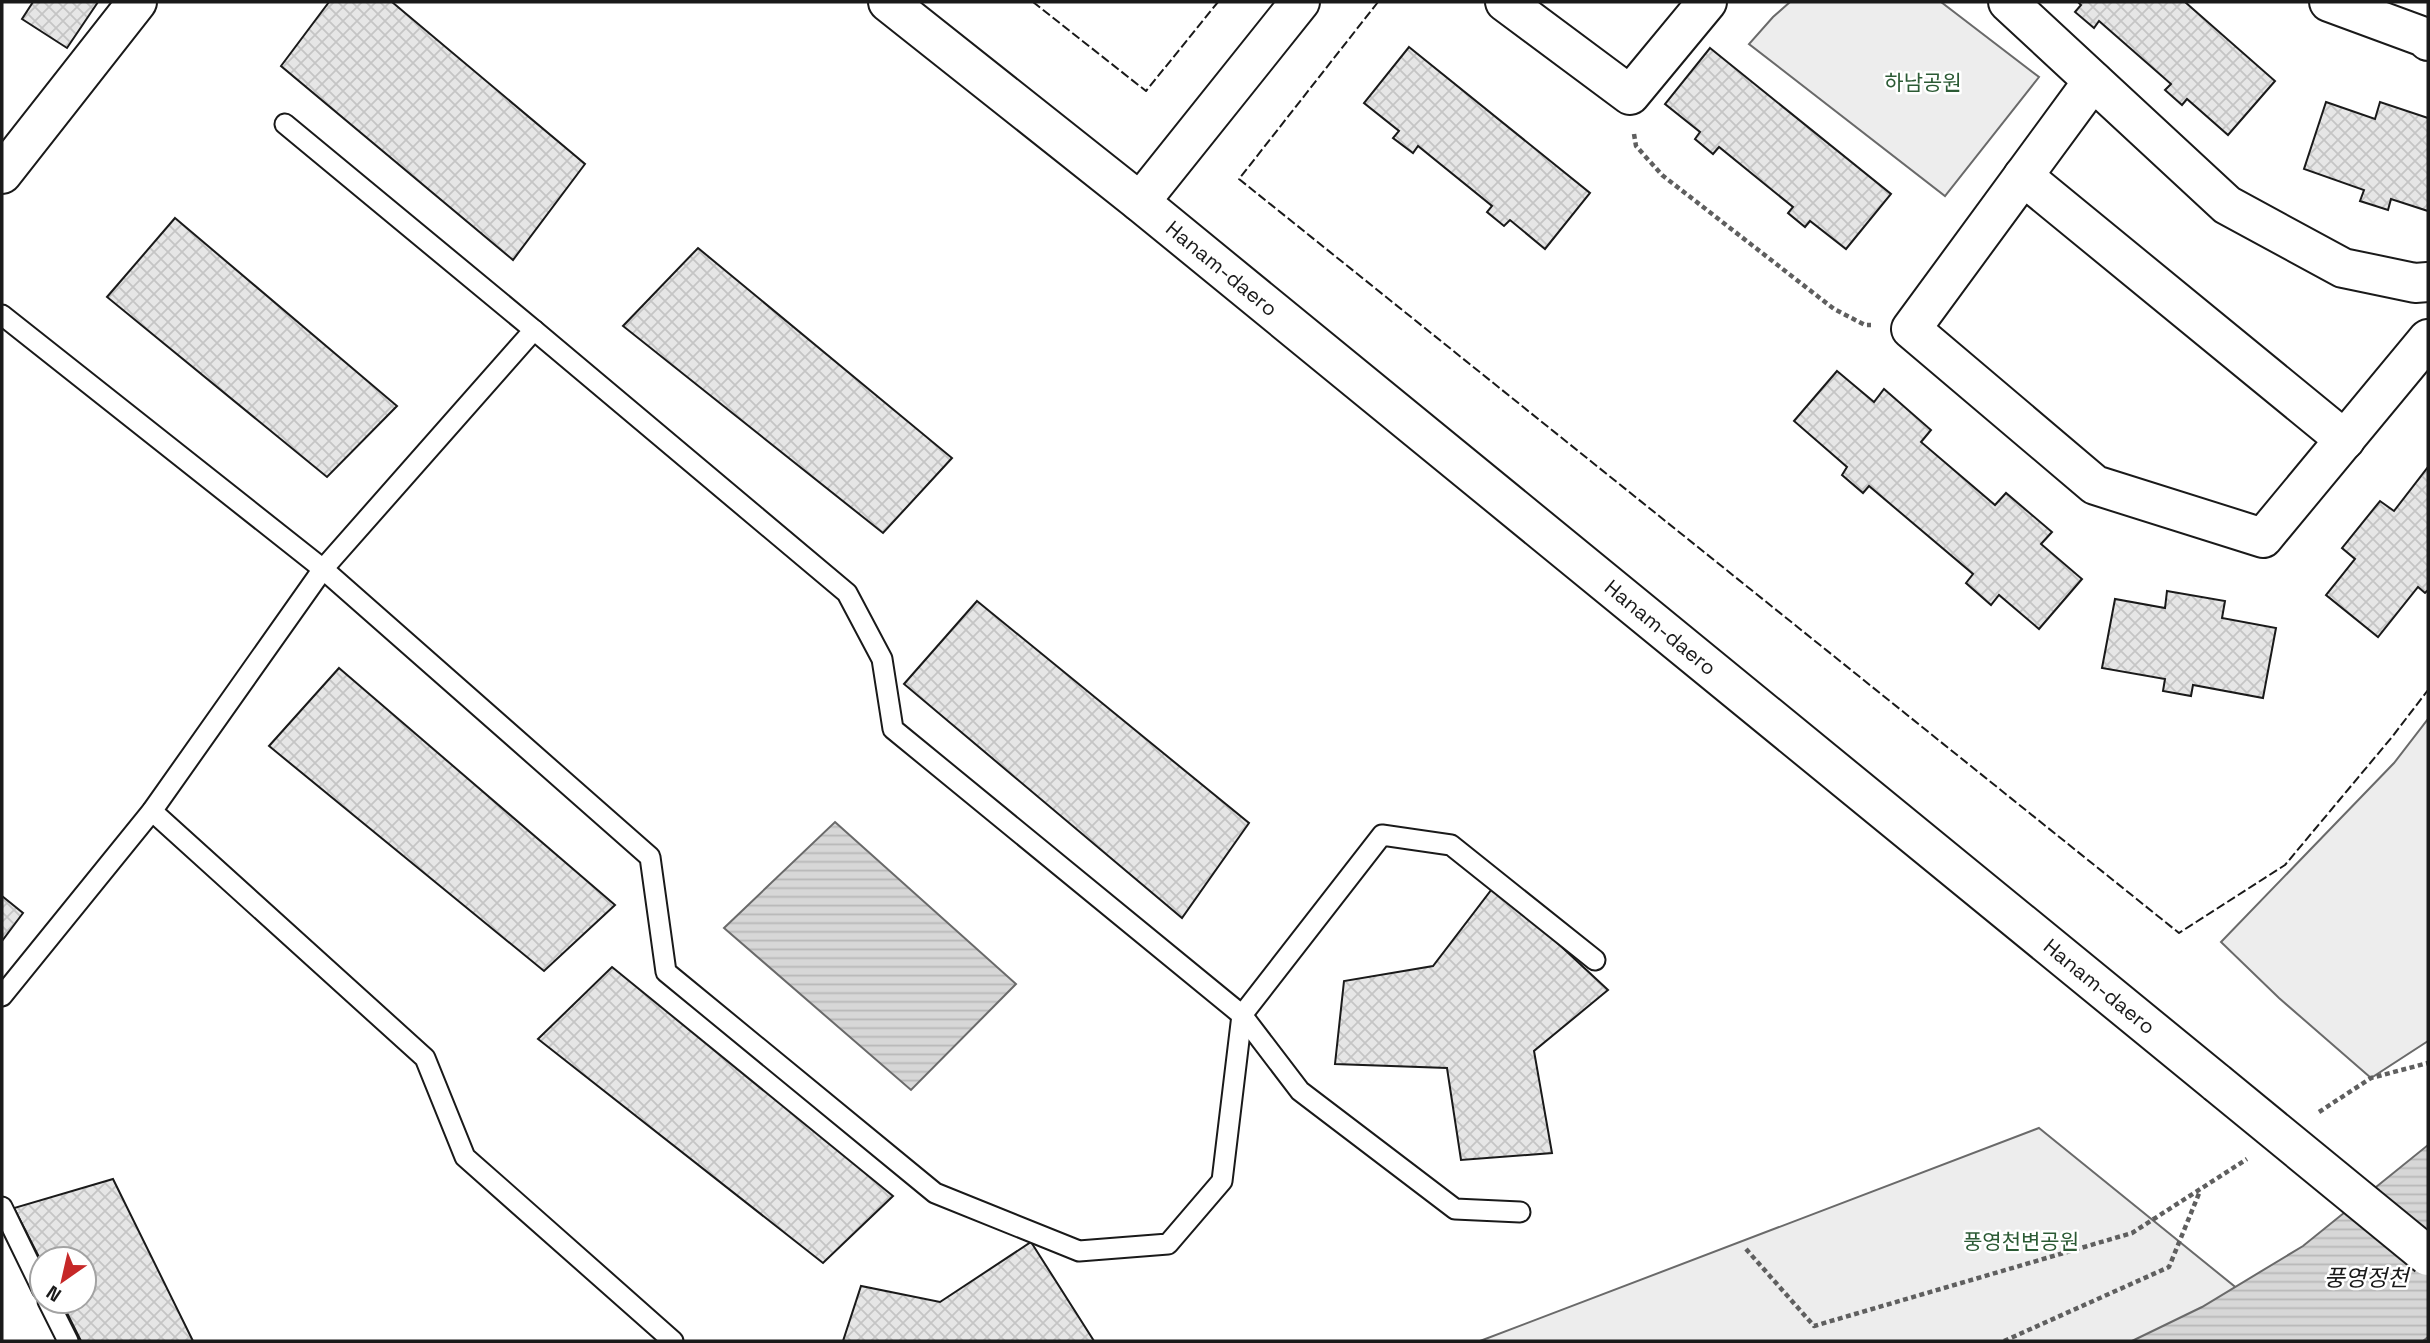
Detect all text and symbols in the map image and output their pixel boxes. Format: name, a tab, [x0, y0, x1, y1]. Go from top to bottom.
park label: 하남공원	[1884, 69, 1962, 96]
street label: Hanam-daero	[1160, 215, 1283, 322]
street label: Hanam-daero	[1599, 574, 1722, 681]
street label: Hanam-daero	[2038, 933, 2161, 1040]
park label: 풍영천변공원	[1963, 1228, 2079, 1255]
north arrow	[28, 1245, 98, 1315]
water label: 풍영정천	[2324, 1263, 2411, 1293]
text: N	[42, 1280, 66, 1308]

